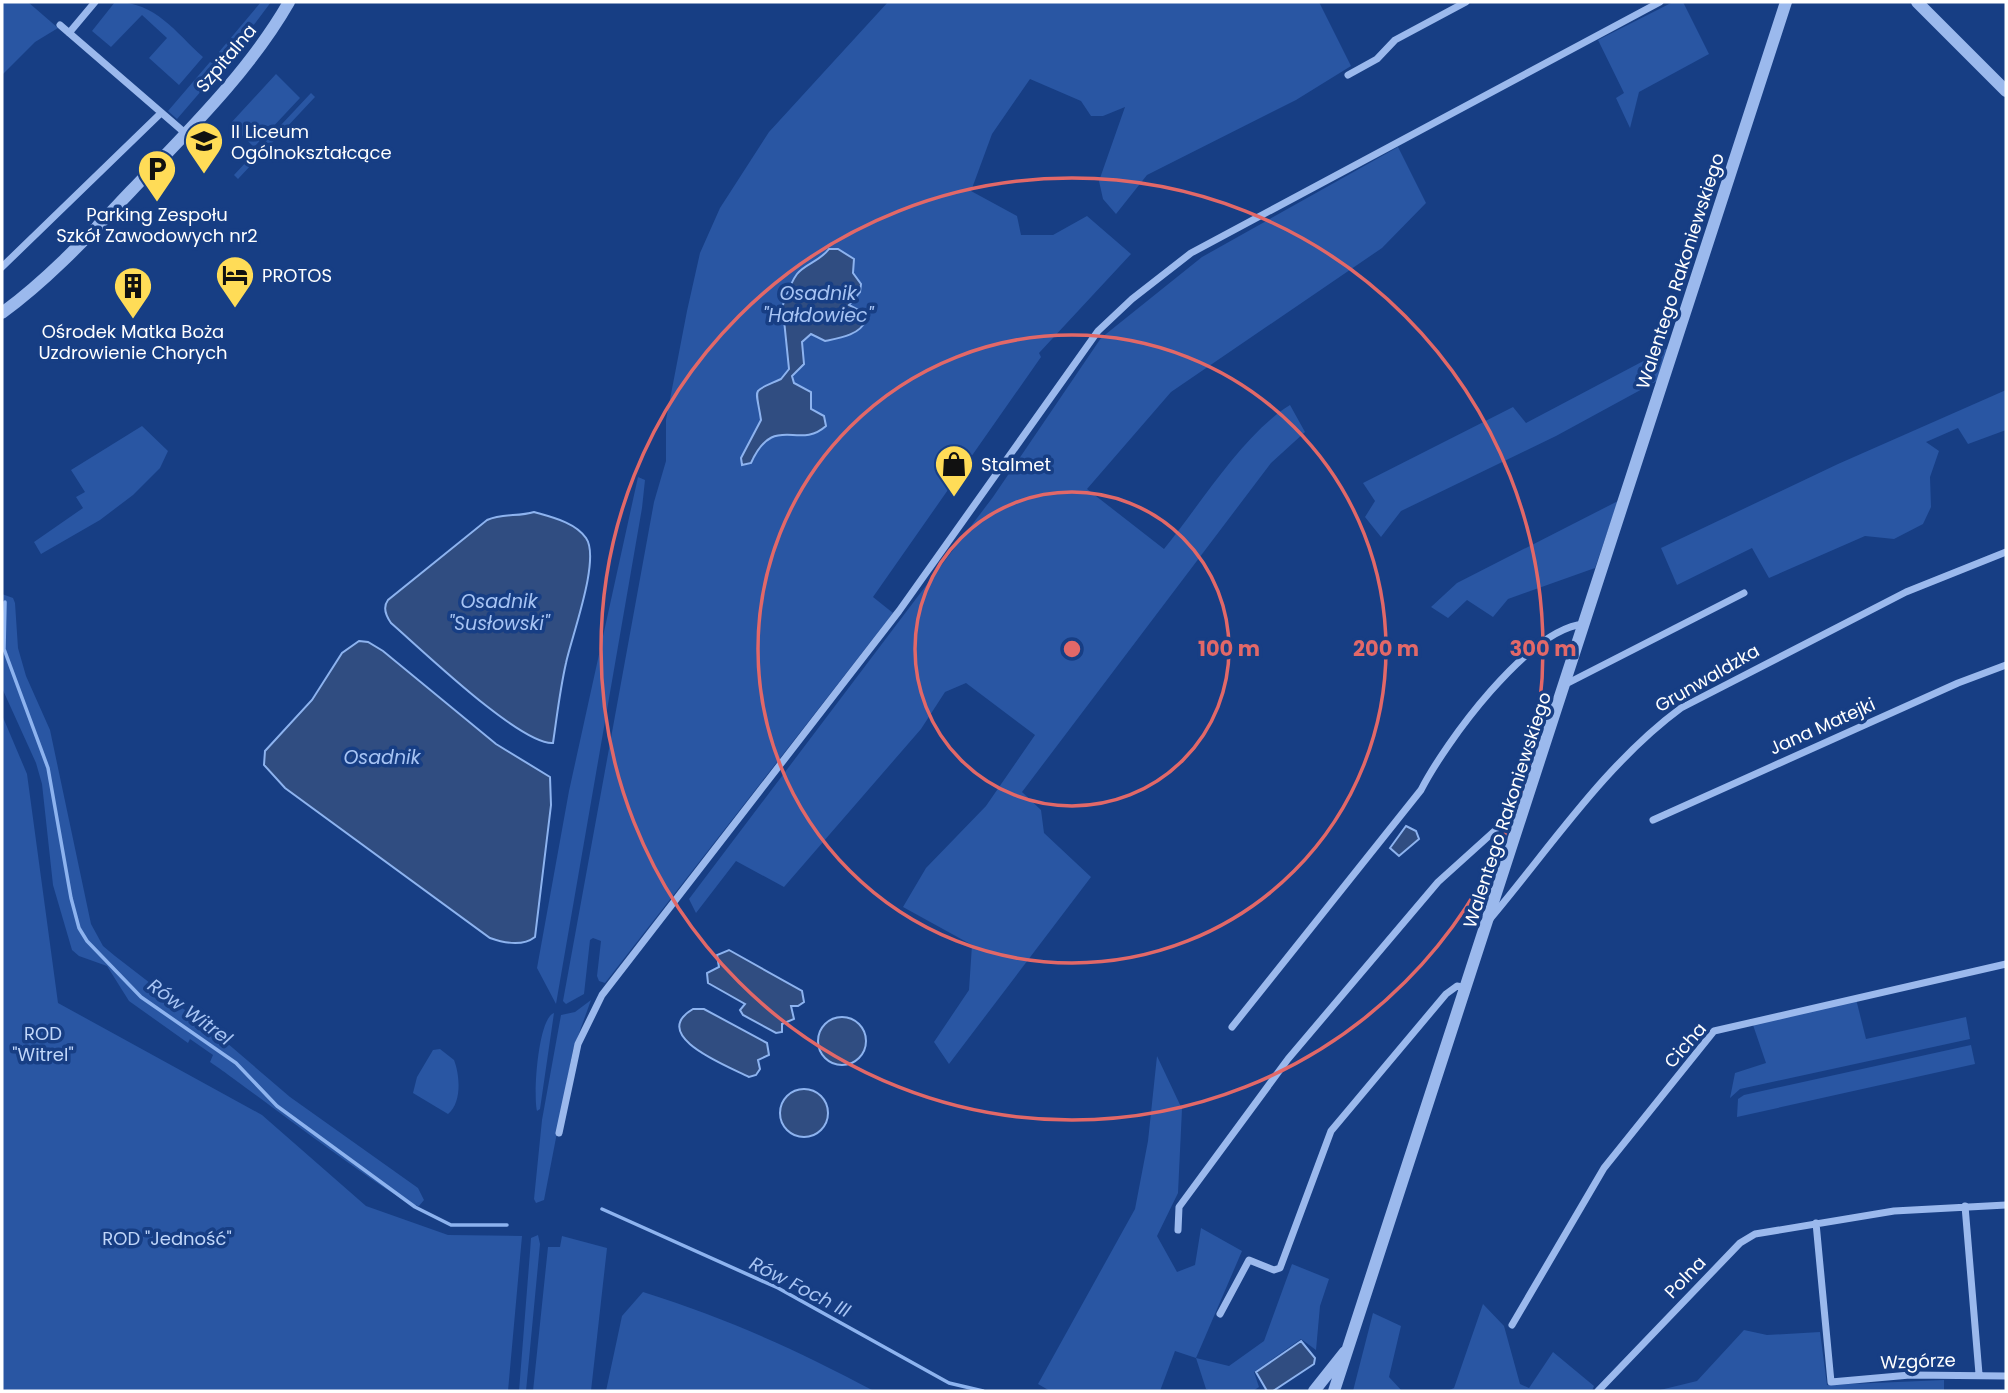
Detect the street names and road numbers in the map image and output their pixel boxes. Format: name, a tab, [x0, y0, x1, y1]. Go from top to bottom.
street label: Szpitalna	[190, 18, 262, 98]
street label: Walentego Rakoniewskiego	[1630, 150, 1730, 392]
street label: Grunwaldzka	[1650, 638, 1764, 718]
street label: Walentego Rakoniewskiego	[1457, 689, 1557, 931]
street label: Jana Matejki	[1765, 691, 1879, 761]
street label: Cicha	[1658, 1017, 1712, 1073]
street label: Polna	[1659, 1250, 1711, 1304]
street label: Wzgórze	[1880, 1347, 1956, 1375]

